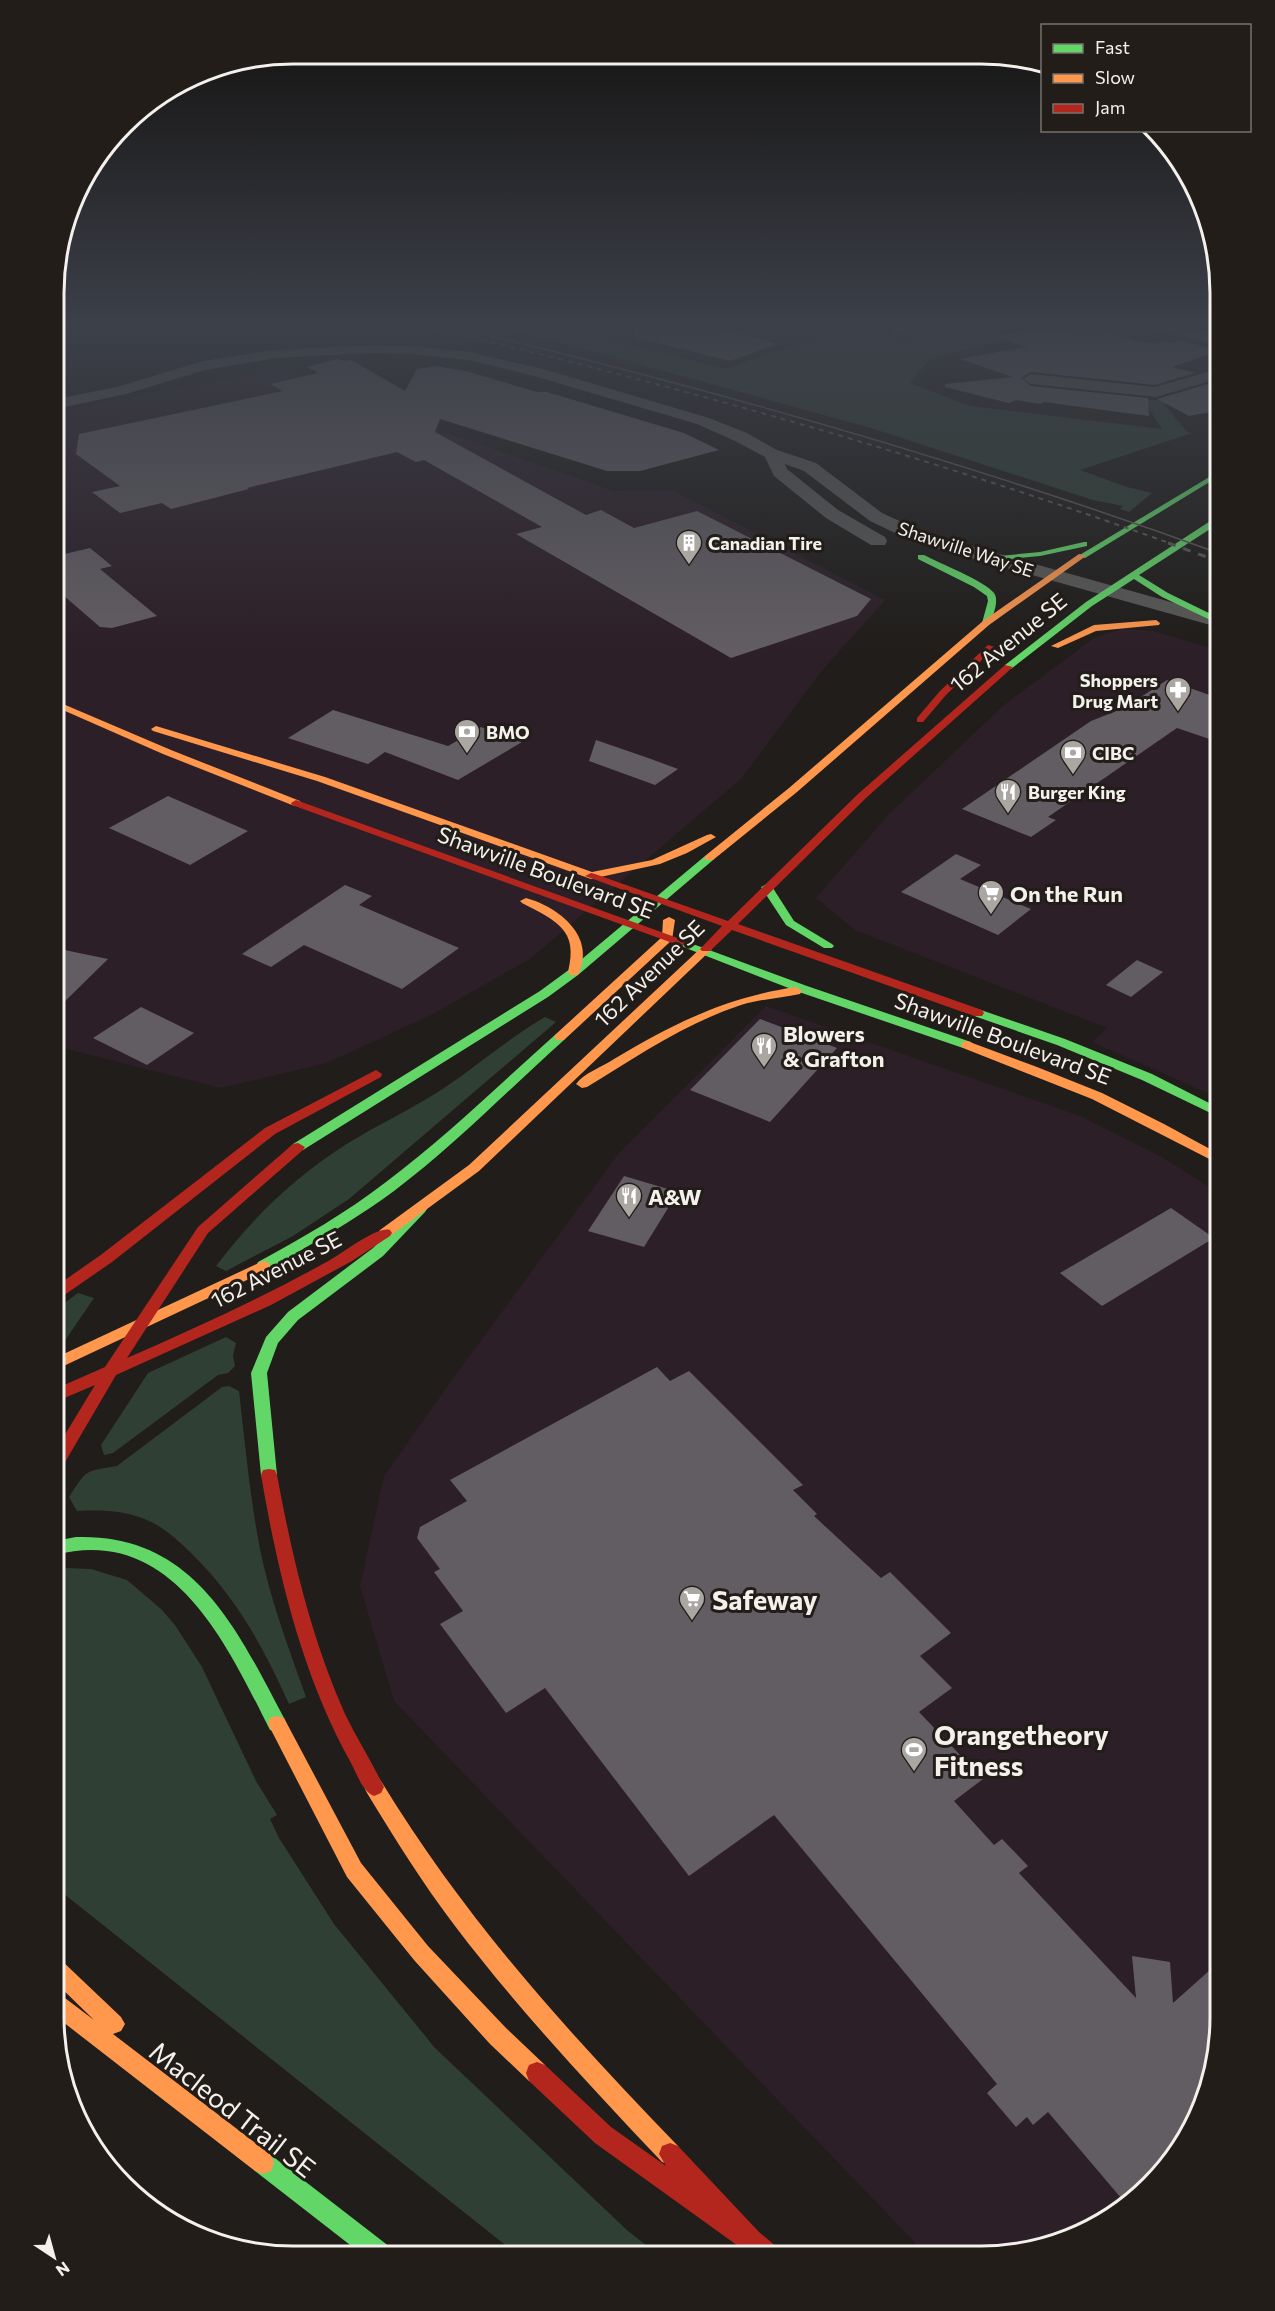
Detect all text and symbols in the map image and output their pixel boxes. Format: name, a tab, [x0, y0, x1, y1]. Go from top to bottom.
legend	[1041, 24, 1251, 132]
text: Fast	[1095, 36, 1130, 58]
text: Slow	[1095, 66, 1135, 88]
text: Jam	[1095, 96, 1125, 118]
street label: Shawville Way SE	[896, 517, 1036, 581]
building icon: Canadian Tire	[674, 528, 704, 566]
place label: Canadian Tire	[708, 532, 822, 554]
street label: 162 Avenue SE	[944, 587, 1072, 697]
place label: Shoppers Drug Mart	[1072, 669, 1158, 712]
pharmacy icon: Shoppers Drug Mart	[1163, 675, 1193, 713]
bank icon: BMO	[452, 717, 482, 755]
place label: BMO	[486, 721, 530, 743]
bank icon: CIBC	[1058, 738, 1088, 776]
place label: CIBC	[1092, 742, 1134, 764]
restaurant icon: Burger King	[993, 777, 1023, 815]
place label: Burger King	[1028, 781, 1126, 803]
street label: Shawville Boulevard SE	[434, 820, 658, 924]
supermarket icon: On the Run	[976, 878, 1006, 916]
place label: On the Run	[1010, 880, 1123, 907]
street label: 162 Avenue SE	[588, 914, 710, 1032]
street label: Shawville Boulevard SE	[891, 986, 1115, 1090]
place label: Blowers & Grafton	[783, 1020, 885, 1072]
restaurant icon: Blowers & Grafton	[749, 1031, 779, 1069]
restaurant icon: A&W	[614, 1181, 644, 1219]
place label: A&W	[648, 1183, 701, 1210]
street label: 162 Avenue SE	[206, 1225, 346, 1313]
place label: Safeway	[712, 1583, 818, 1616]
supermarket icon: Safeway	[677, 1584, 707, 1622]
place label: Orangetheory Fitness	[934, 1718, 1109, 1782]
sports icon: Orangetheory Fitness	[899, 1735, 929, 1773]
street label: Macleod Trail SE	[143, 2034, 323, 2184]
north arrow	[24, 2227, 84, 2287]
text: N	[53, 2258, 74, 2281]

